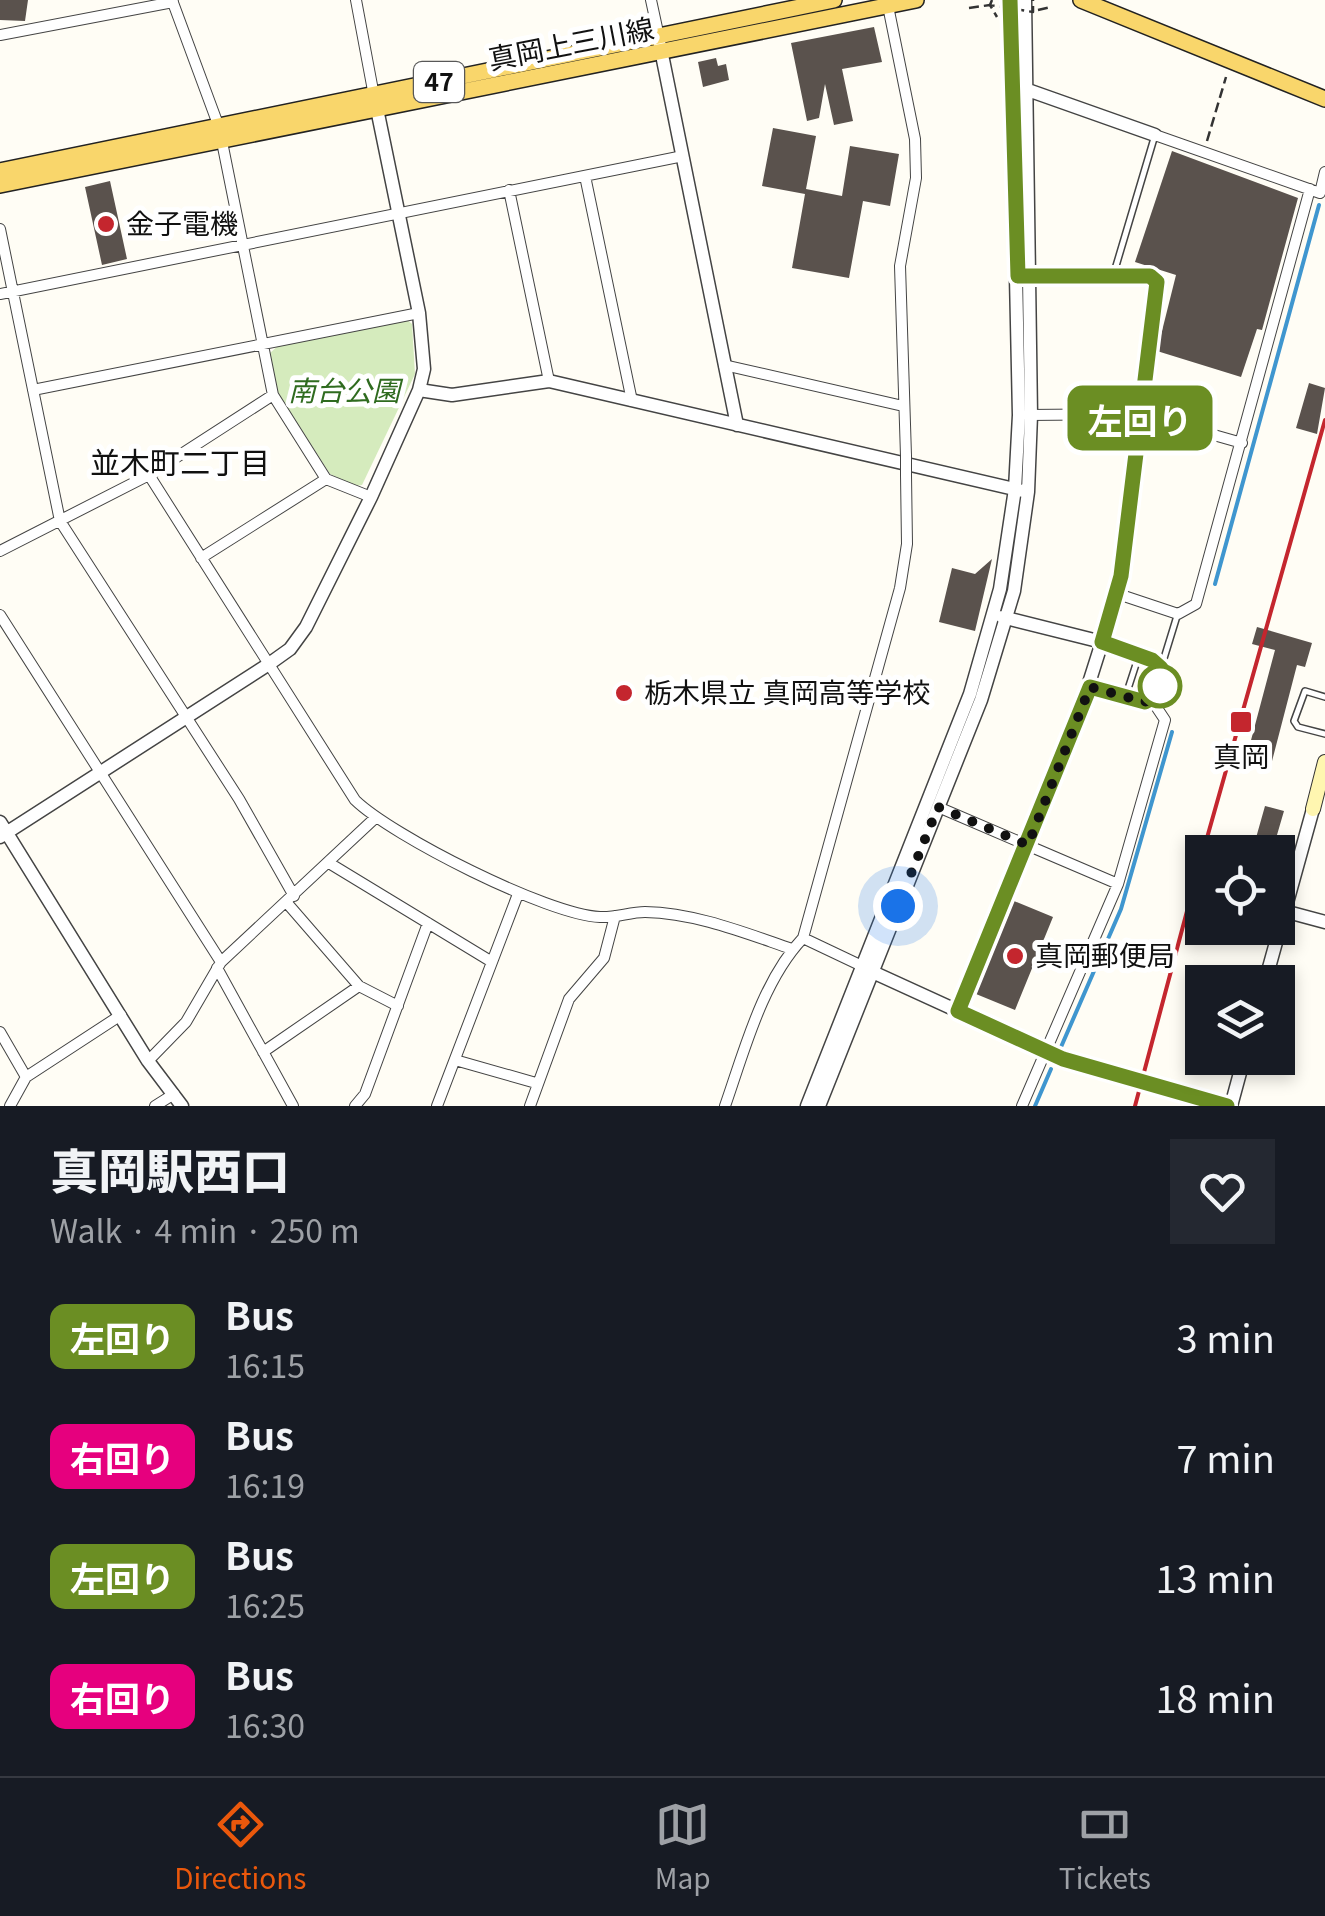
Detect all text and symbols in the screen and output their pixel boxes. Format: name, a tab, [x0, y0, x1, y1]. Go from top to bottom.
street label: 真岡上三川線	[484, 6, 657, 78]
road number: 47	[414, 62, 464, 102]
place label: 金子電機	[126, 202, 238, 242]
marker: 金子電機	[95, 213, 117, 235]
park label: 南台公園	[288, 369, 404, 409]
line badge: 左回り	[1082, 386, 1198, 450]
text: 左回り	[1087, 393, 1193, 444]
district label: 並木町二丁目	[90, 439, 270, 483]
unlabelled marker	[1139, 665, 1181, 707]
place label: 栃木県立 真岡高等学校	[644, 671, 930, 711]
marker: 栃木県立 真岡高等学校	[613, 682, 635, 704]
marker: 真岡	[1228, 709, 1254, 735]
place label: 真岡	[1213, 735, 1269, 775]
map controls	[1185, 835, 1295, 1075]
button: locate	[1185, 835, 1295, 945]
your location	[873, 881, 923, 931]
place label: 真岡郵便局	[1035, 934, 1175, 974]
marker: 真岡郵便局	[1004, 945, 1026, 967]
button: layers	[1185, 965, 1295, 1075]
text: 真岡駅西口	[50, 1133, 290, 1203]
button: heart	[1170, 1139, 1275, 1244]
text: Walk · 4 min · 250 m	[50, 1206, 360, 1252]
text: Bus	[225, 1286, 294, 1341]
text: 3 min	[1177, 1309, 1275, 1364]
text: 左回り	[70, 1311, 175, 1362]
text: 16:15	[225, 1341, 305, 1387]
text: Bus	[225, 1406, 294, 1461]
text: 7 min	[1177, 1429, 1275, 1484]
text: 右回り	[70, 1431, 175, 1482]
text: 16:19	[225, 1461, 305, 1507]
text: Bus	[225, 1526, 294, 1581]
text: 13 min	[1155, 1549, 1275, 1604]
text: 左回り	[70, 1551, 175, 1602]
text: 16:25	[225, 1581, 305, 1627]
text: Bus	[225, 1646, 294, 1701]
text: 18 min	[1155, 1669, 1275, 1724]
text: 右回り	[70, 1671, 175, 1722]
text: 16:30	[225, 1701, 305, 1747]
tab: Directions	[174, 1797, 306, 1897]
tab: Map	[655, 1797, 711, 1897]
tab: Tickets	[1059, 1797, 1151, 1897]

